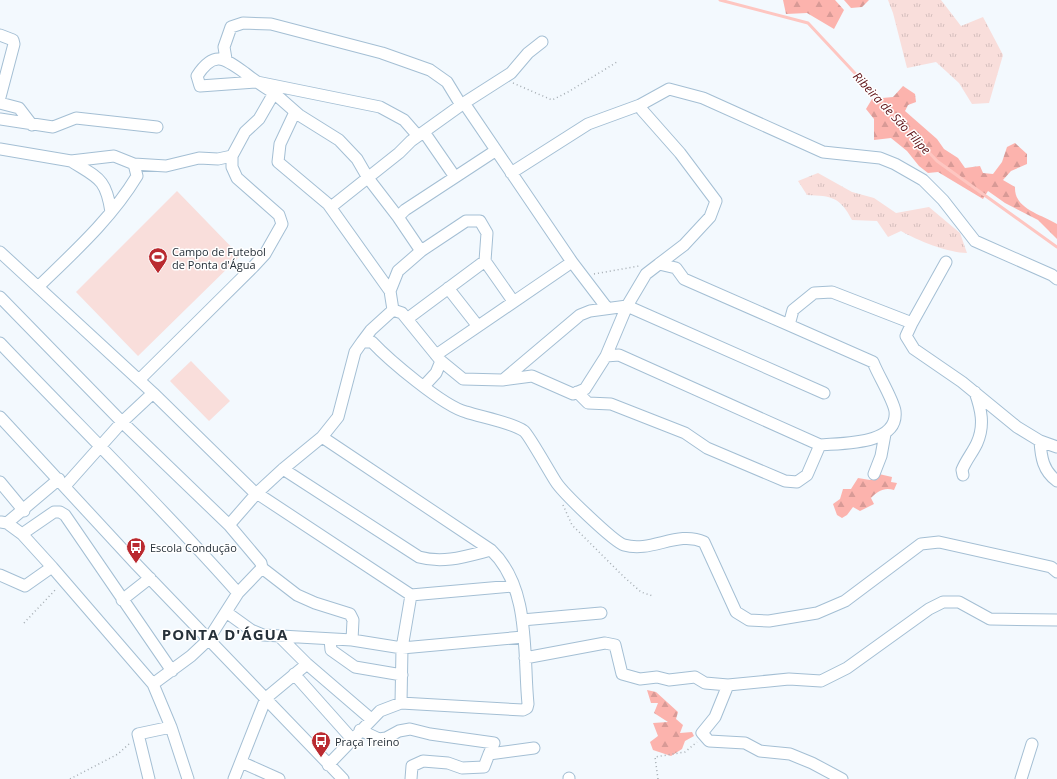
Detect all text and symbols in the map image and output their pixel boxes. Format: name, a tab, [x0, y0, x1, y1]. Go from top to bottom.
water label: Ribeira de São Filipe	[849, 68, 935, 158]
place label: Campo de Futebol de Ponta d'Água	[172, 244, 266, 272]
sports icon: Campo de Futebol de Ponta d'Água	[147, 246, 169, 274]
bus stop icon: Escola Condução	[125, 536, 147, 564]
place label: Escola Condução	[150, 540, 237, 555]
district label: PONTA D'ÁGUA	[162, 624, 288, 644]
bus stop icon: Praça Treino	[310, 730, 332, 758]
place label: Praça Treino	[335, 734, 400, 749]

